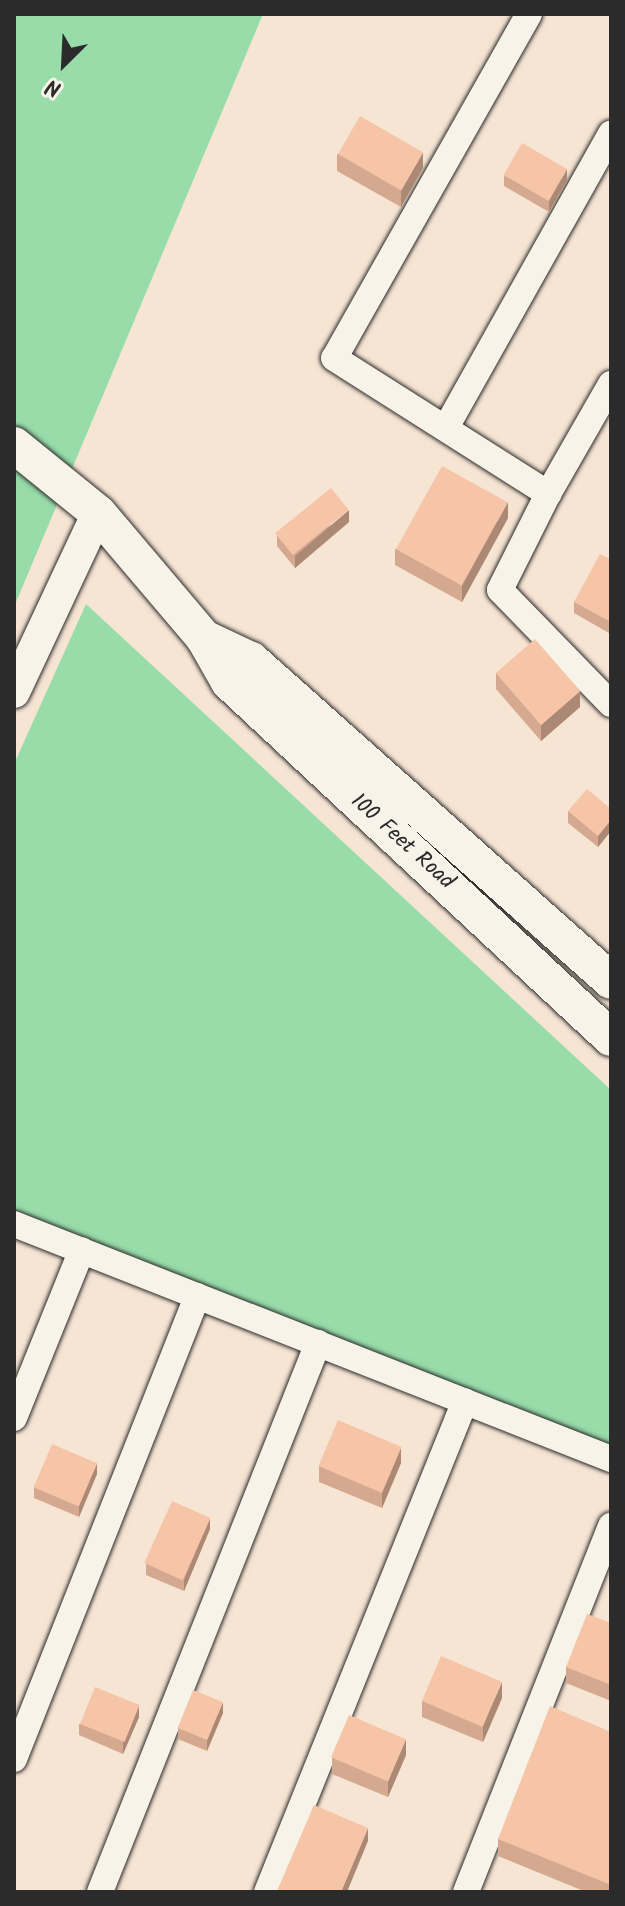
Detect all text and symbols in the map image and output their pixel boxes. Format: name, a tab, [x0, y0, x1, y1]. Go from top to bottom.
north arrow	[24, 24, 104, 104]
text: N	[41, 68, 68, 105]
street label: 100 Feet Road	[345, 789, 459, 895]

